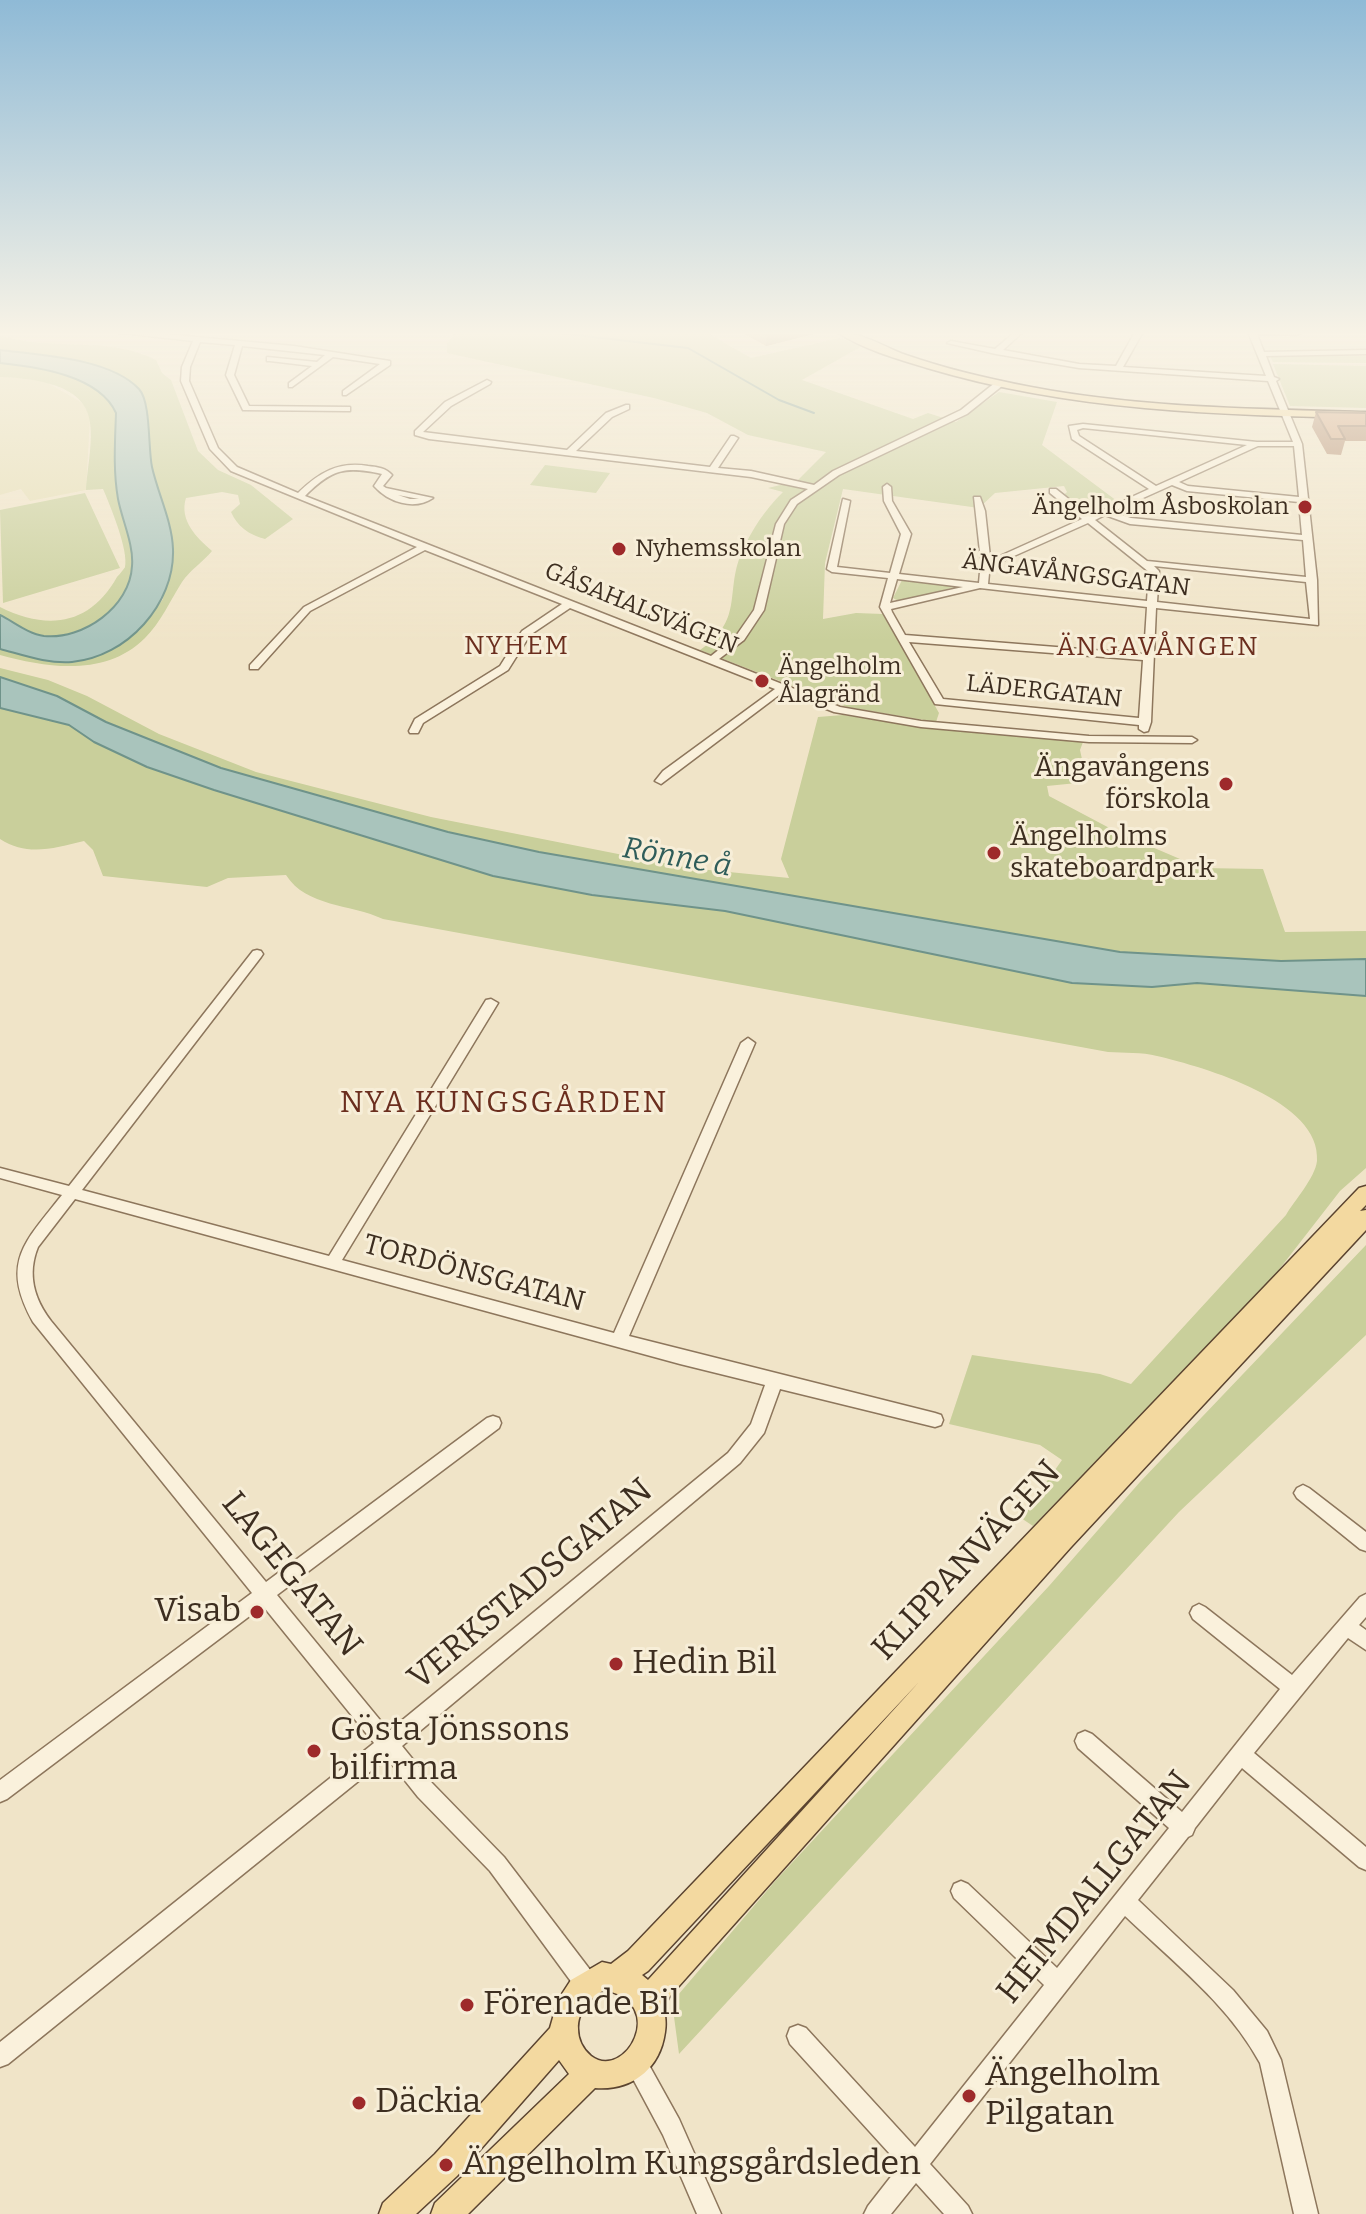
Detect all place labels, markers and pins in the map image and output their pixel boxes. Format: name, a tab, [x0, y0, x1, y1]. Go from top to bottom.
place label: Ängelholm Åsboskolan	[1032, 493, 1289, 521]
marker: Ängelholm Åsboskolan	[1296, 498, 1314, 516]
place label: Nyhemsskolan	[635, 535, 801, 563]
marker: Nyhemsskolan	[610, 540, 628, 558]
place label: Ängelholm Ålagränd	[778, 653, 901, 709]
marker: Ängelholm Ålagränd	[753, 672, 771, 690]
place label: Ängavångens förskola	[1034, 751, 1210, 817]
marker: Ängavångens förskola	[1217, 775, 1235, 793]
place label: Ängelholms skateboardpark	[1010, 820, 1215, 886]
marker: Ängelholms skateboardpark	[985, 844, 1003, 862]
place label: Visab	[154, 1592, 241, 1632]
marker: Visab	[248, 1603, 266, 1621]
place label: Hedin Bil	[632, 1644, 777, 1684]
marker: Hedin Bil	[607, 1655, 625, 1673]
place label: Gösta Jönssons bilfirma	[330, 1711, 570, 1790]
marker: Gösta Jönssons bilfirma	[305, 1742, 323, 1760]
place label: Förenade Bil	[483, 1985, 680, 2025]
marker: Förenade Bil	[458, 1996, 476, 2014]
place label: Ängelholm Pilgatan	[985, 2056, 1160, 2136]
place label: Däckia	[375, 2083, 481, 2123]
marker: Ängelholm Pilgatan	[960, 2087, 978, 2105]
marker: Däckia	[350, 2094, 368, 2112]
place label: Ängelholm Kungsgårdsleden	[462, 2145, 921, 2185]
marker: Ängelholm Kungsgårdsleden	[437, 2156, 455, 2174]

